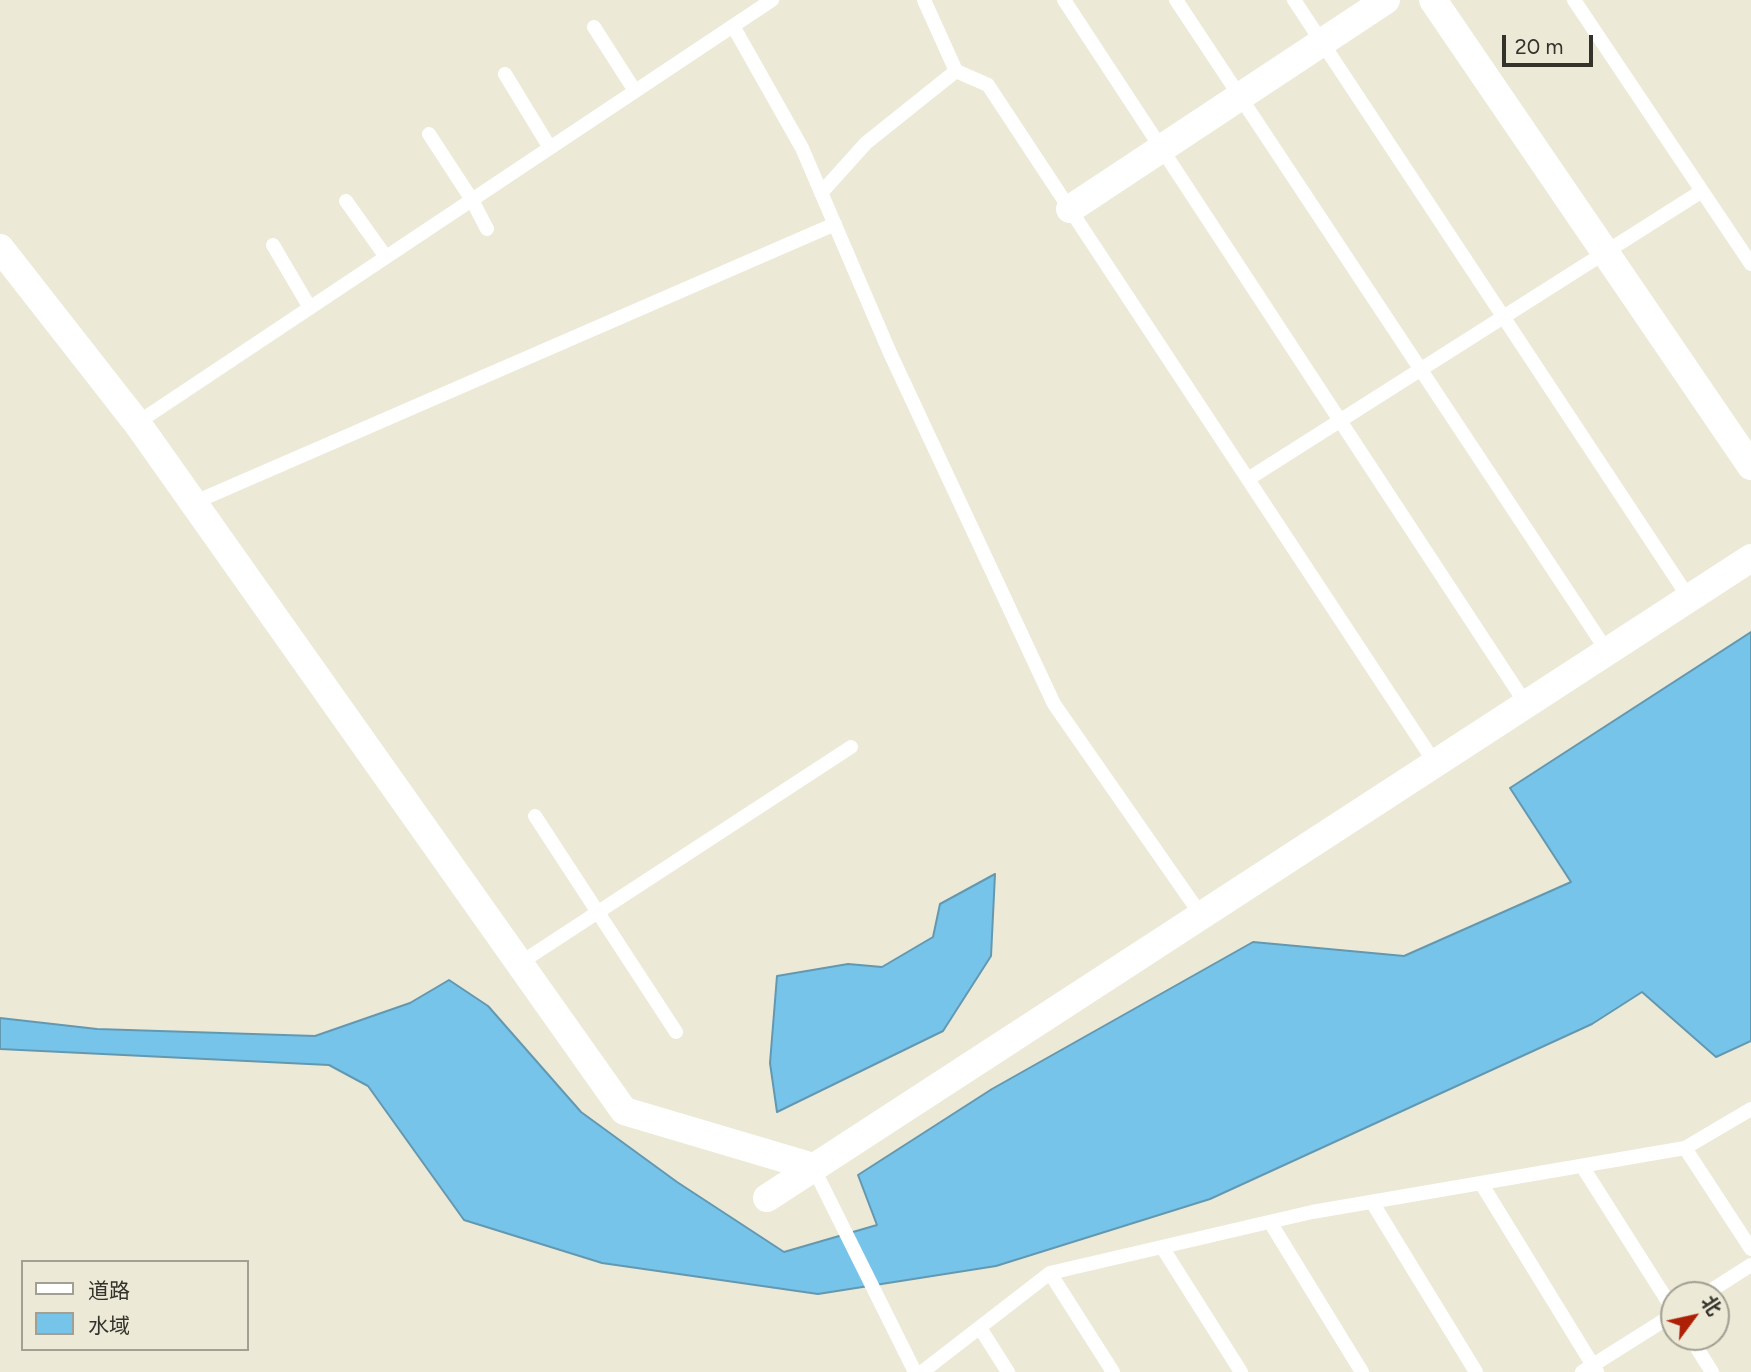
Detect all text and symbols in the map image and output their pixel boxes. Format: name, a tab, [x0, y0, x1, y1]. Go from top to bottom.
scale bar	[1506, 21, 1597, 65]
text: 20 m	[1515, 34, 1563, 59]
legend	[21, 1260, 248, 1351]
text: 道路	[88, 1278, 130, 1303]
north arrow	[1660, 1281, 1730, 1351]
text: 北	[1697, 1291, 1726, 1320]
text: 水域	[88, 1313, 130, 1338]

